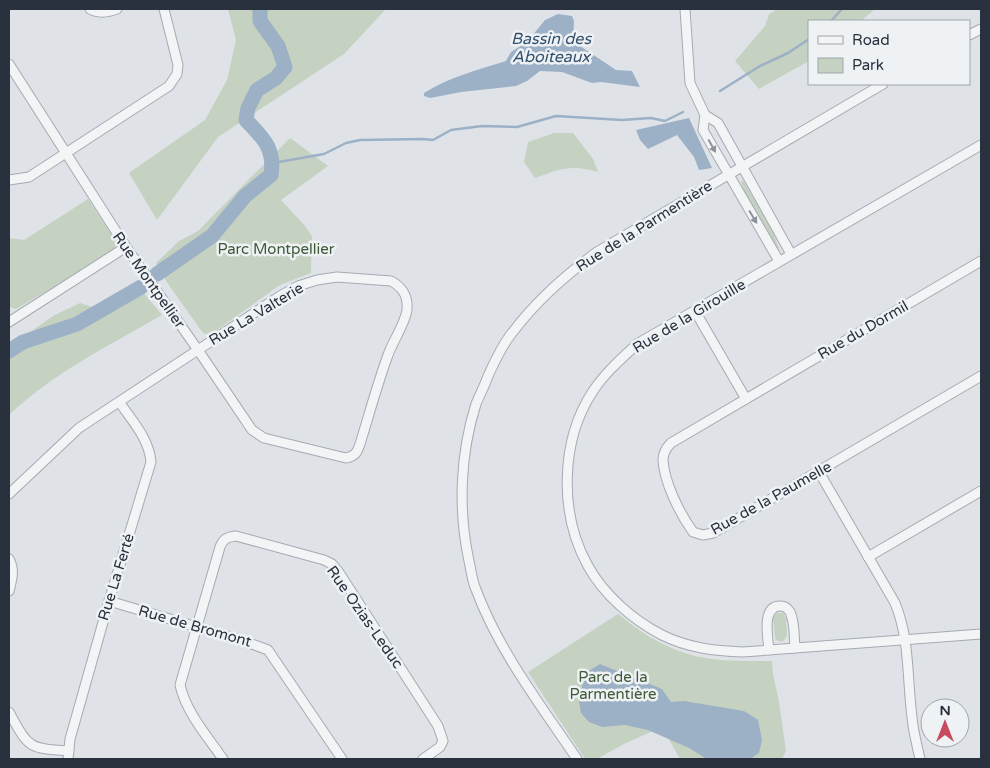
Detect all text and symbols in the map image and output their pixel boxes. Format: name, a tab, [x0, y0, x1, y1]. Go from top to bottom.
legend	[808, 20, 970, 85]
water label: Bassin des Aboiteaux	[511, 29, 592, 67]
text: Road	[852, 31, 890, 49]
text: Park	[852, 56, 884, 74]
one-way arrow	[708, 138, 716, 153]
street label: Rue de la Parmentière	[573, 177, 715, 275]
one-way arrow	[748, 210, 757, 223]
street label: Rue Montpellier	[109, 228, 189, 332]
park label: Parc Montpellier	[217, 240, 335, 258]
street label: Rue de la Girouille	[629, 275, 749, 357]
street label: Rue La Valterie	[205, 279, 307, 349]
street label: Rue du Dormil	[814, 297, 912, 363]
street label: Rue de la Paumelle	[707, 457, 835, 539]
street label: Rue La Ferté	[94, 531, 138, 623]
street label: Rue Ozias-Leduc	[323, 562, 407, 672]
street label: Rue de Bromont	[136, 601, 254, 651]
park label: Parc de la Parmentière	[569, 668, 657, 703]
north arrow	[920, 698, 970, 748]
text: N	[939, 702, 951, 719]

